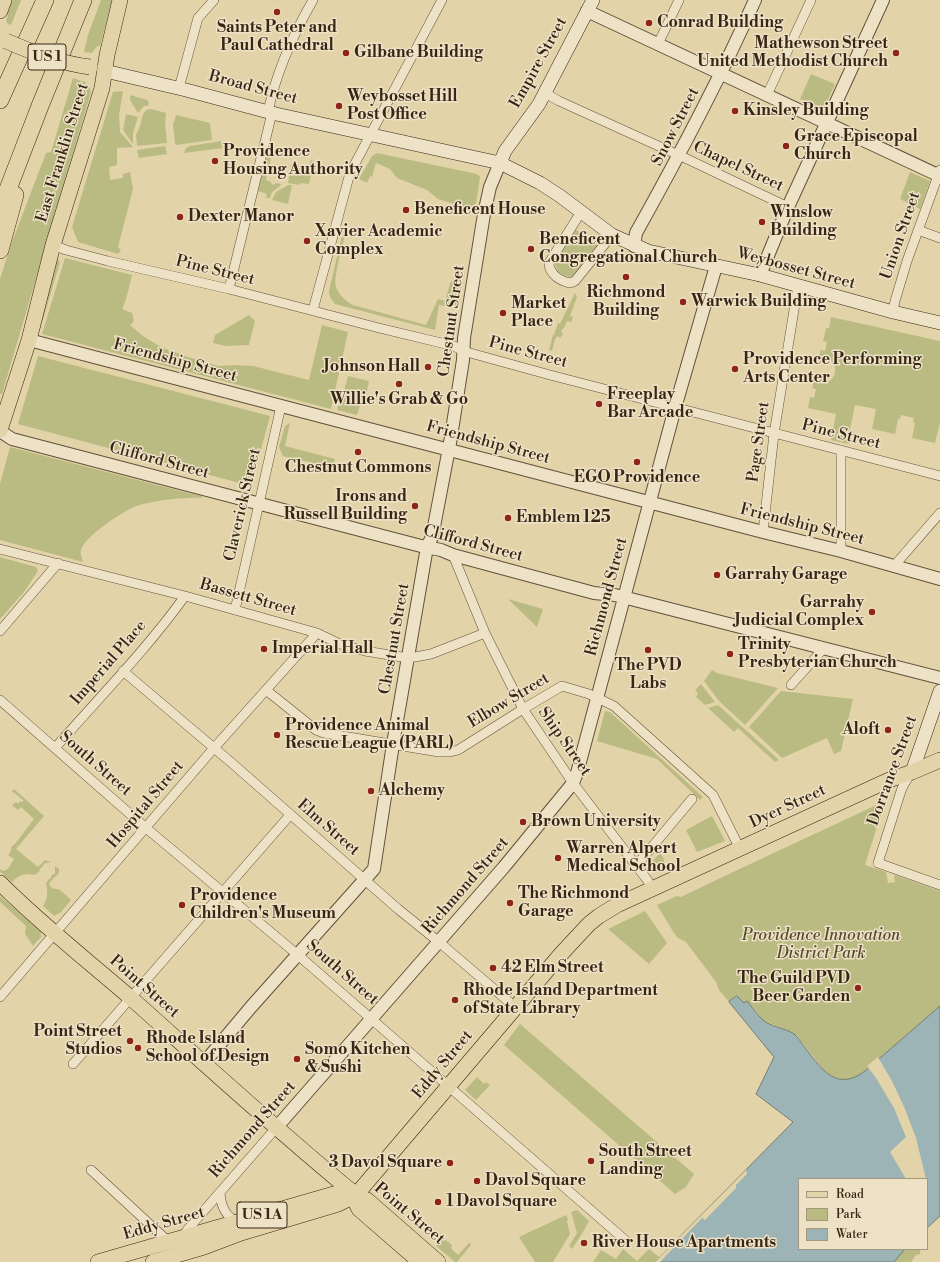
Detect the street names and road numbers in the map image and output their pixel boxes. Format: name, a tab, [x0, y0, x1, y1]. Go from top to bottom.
street label: Empire Street	[506, 14, 572, 112]
road number: US 1	[28, 44, 66, 70]
street label: Broad Street	[207, 67, 299, 109]
street label: East Franklin Street	[33, 81, 93, 225]
street label: Snow Street	[648, 85, 704, 169]
street label: Chapel Street	[690, 138, 786, 196]
street label: Union Street	[877, 190, 925, 282]
street label: Weybosset Street	[735, 244, 857, 294]
street label: Pine Street	[174, 252, 256, 290]
street label: Chestnut Street	[435, 264, 469, 378]
street label: Pine Street	[487, 333, 569, 373]
street label: Friendship Street	[111, 335, 239, 387]
street label: Page Street	[744, 400, 774, 484]
street label: Pine Street	[800, 416, 882, 454]
street label: Friendship Street	[424, 417, 552, 469]
street label: Clifford Street	[107, 438, 211, 484]
street label: Claverick Street	[221, 447, 265, 563]
street label: Friendship Street	[738, 500, 866, 550]
street label: Clifford Street	[421, 521, 525, 567]
street label: Richmond Street	[582, 535, 632, 659]
street label: Bassett Street	[198, 575, 298, 621]
street label: Chestnut Street	[376, 582, 414, 696]
street label: Imperial Place	[67, 617, 151, 709]
street label: Elbow Street	[465, 669, 553, 733]
street label: Ship Street	[533, 704, 595, 780]
street label: Dorrance Street	[864, 713, 922, 829]
street label: South Street	[55, 727, 135, 801]
street label: Hospital Street	[104, 757, 188, 853]
street label: Dyer Street	[747, 781, 829, 833]
street label: Elm Street	[293, 796, 363, 860]
street label: Richmond Street	[419, 834, 513, 938]
street label: South Street	[302, 936, 382, 1010]
street label: Point Street	[105, 952, 183, 1022]
street label: Eddy Street	[409, 1027, 477, 1103]
street label: Richmond Street	[206, 1078, 300, 1182]
street label: Point Street	[370, 1179, 448, 1249]
road number: US 1A	[237, 1202, 287, 1228]
street label: Eddy Street	[121, 1203, 207, 1245]

